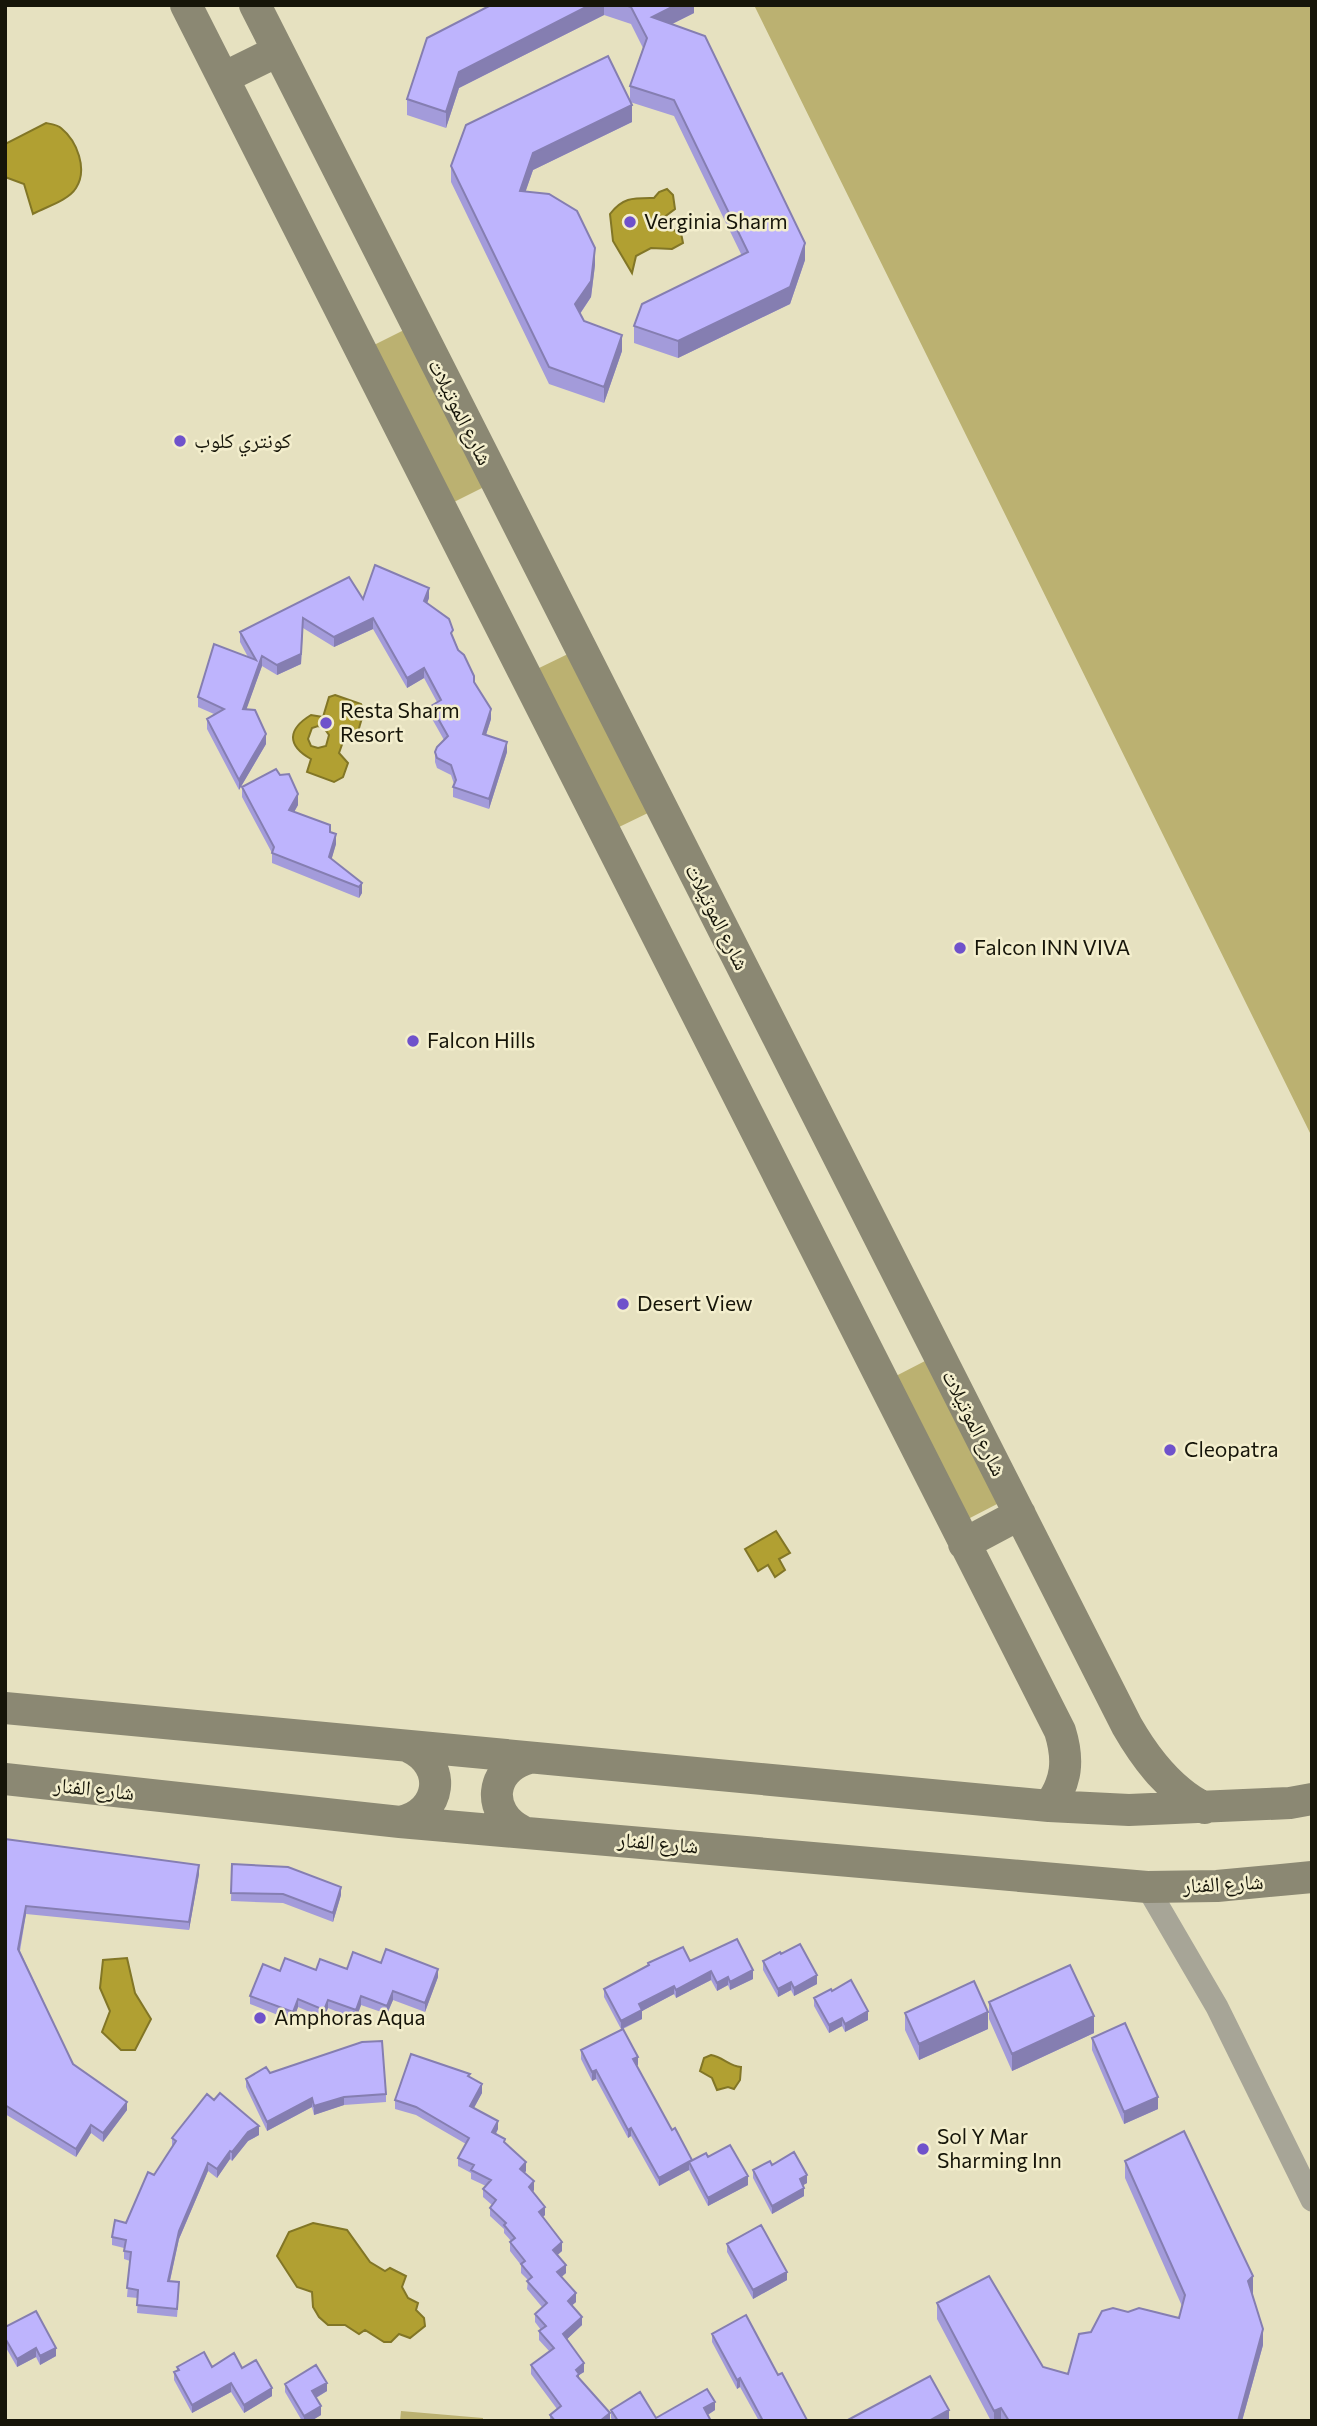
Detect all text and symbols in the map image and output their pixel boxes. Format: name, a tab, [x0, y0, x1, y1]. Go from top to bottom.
place label: Verginia Sharm	[644, 208, 788, 233]
marker: Verginia Sharm	[622, 214, 638, 230]
street label: شارع الموتيلات	[422, 354, 499, 469]
place label: كونتري كلوب	[194, 427, 292, 457]
marker: كونتري كلوب	[172, 433, 188, 449]
place label: Resta Sharm Resort	[340, 697, 460, 746]
marker: Resta Sharm Resort	[318, 715, 334, 731]
street label: شارع الموتيلات	[679, 859, 756, 974]
place label: Falcon INN VIVA	[974, 934, 1130, 959]
marker: Falcon INN VIVA	[952, 940, 968, 956]
place label: Falcon Hills	[427, 1027, 535, 1052]
marker: Falcon Hills	[405, 1033, 421, 1049]
place label: Desert View	[637, 1290, 753, 1315]
marker: Desert View	[615, 1296, 631, 1312]
street label: شارع الموتيلات	[936, 1365, 1013, 1480]
place label: Cleopatra	[1184, 1436, 1279, 1461]
marker: Cleopatra	[1162, 1442, 1178, 1458]
street label: شارع الفنار	[51, 1771, 136, 1806]
street label: شارع الفنار	[615, 1825, 700, 1859]
street label: شارع الفنار	[1181, 1868, 1264, 1899]
place label: Amphoras Aqua	[274, 2004, 426, 2029]
marker: Amphoras Aqua	[252, 2010, 268, 2026]
place label: Sol Y Mar Sharming Inn	[937, 2123, 1062, 2172]
marker: Sol Y Mar Sharming Inn	[915, 2141, 931, 2157]

